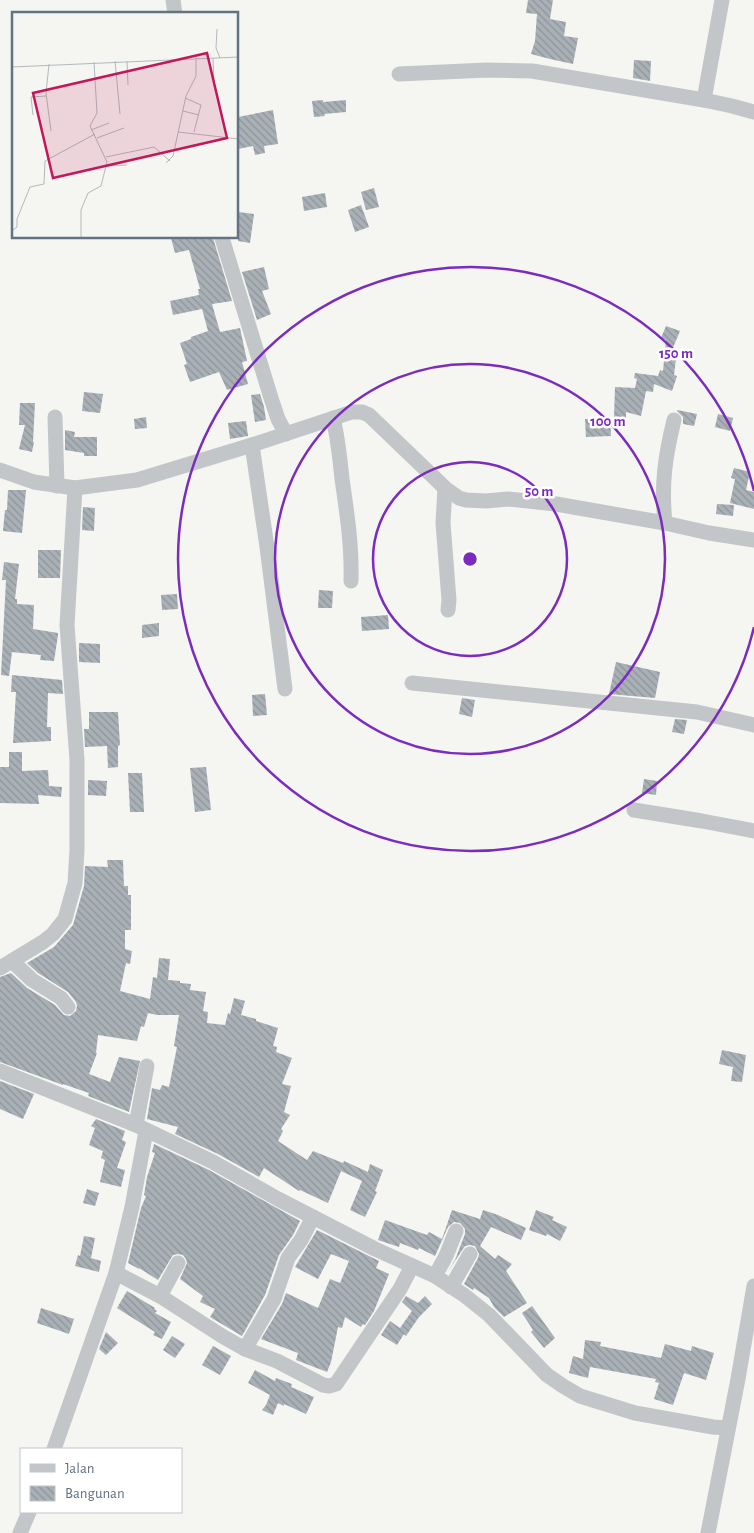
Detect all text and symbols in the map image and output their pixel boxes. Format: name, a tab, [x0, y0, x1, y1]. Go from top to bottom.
inset map	[12, 12, 239, 239]
text: 150 m	[659, 346, 693, 361]
text: 100 m	[590, 414, 626, 429]
text: 50 m	[525, 484, 553, 499]
centre of rings	[461, 550, 479, 568]
legend	[20, 1448, 182, 1513]
text: Jalan	[65, 1461, 95, 1476]
text: Bangunan	[65, 1486, 125, 1501]

